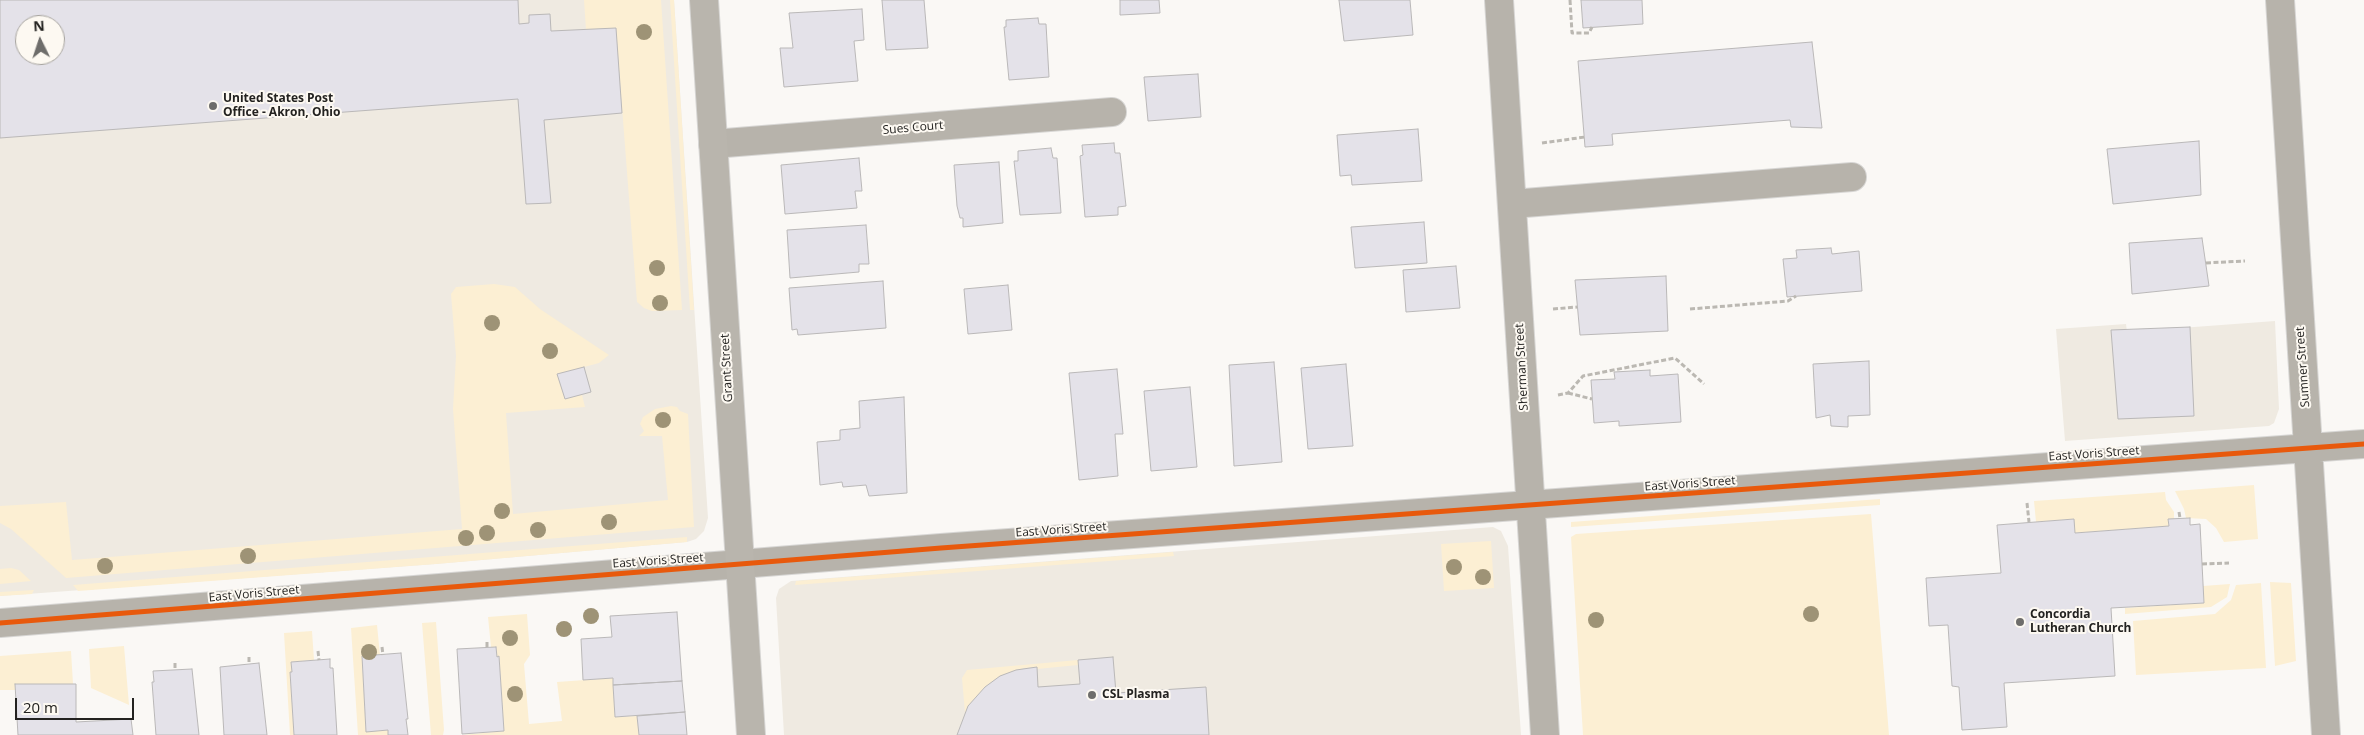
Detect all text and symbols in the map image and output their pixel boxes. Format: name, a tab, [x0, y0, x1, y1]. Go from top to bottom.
north arrow	[15, 15, 65, 65]
text: N	[33, 16, 45, 35]
place label: United States Post Office - Akron, Ohio	[223, 92, 340, 120]
marker: United States Post Office - Akron, Ohio	[207, 100, 219, 112]
street label: Sues Court	[882, 118, 944, 138]
street label: Sherman Street	[1513, 323, 1531, 411]
street label: Sumner Street	[2293, 326, 2313, 408]
street label: Grant Street	[718, 333, 736, 403]
street label: East Voris Street	[2048, 444, 2140, 464]
street label: East Voris Street	[1644, 474, 1736, 494]
street label: East Voris Street	[1015, 520, 1107, 540]
street label: East Voris Street	[612, 551, 704, 571]
street label: East Voris Street	[208, 583, 300, 605]
place label: Concordia Lutheran Church	[2030, 608, 2131, 636]
marker: Concordia Lutheran Church	[2014, 616, 2026, 628]
scale bar	[18, 688, 136, 720]
place label: CSL Plasma	[1102, 688, 1170, 702]
marker: CSL Plasma	[1086, 689, 1098, 701]
text: 20 m	[23, 697, 58, 717]

